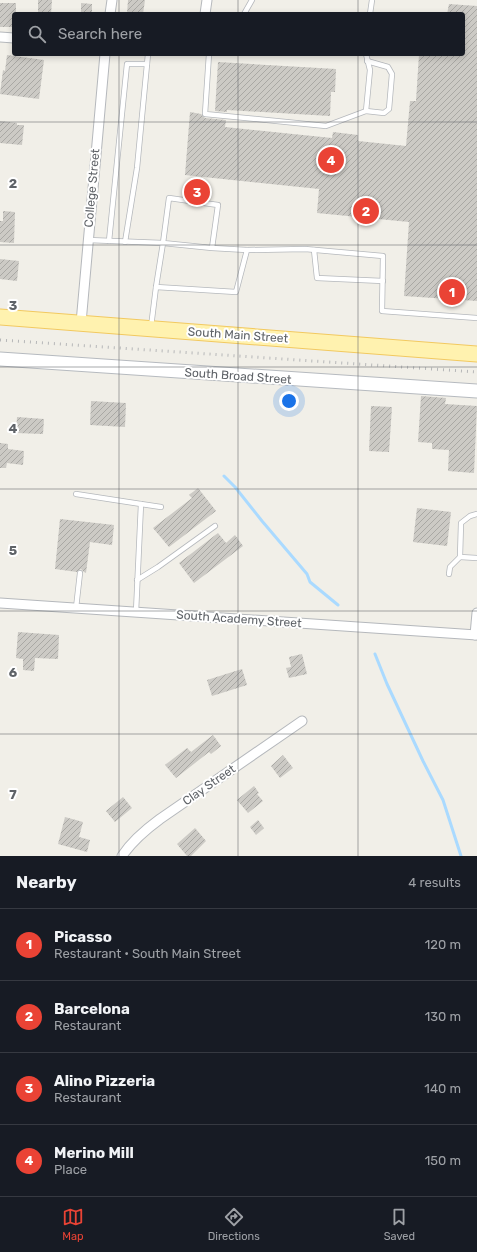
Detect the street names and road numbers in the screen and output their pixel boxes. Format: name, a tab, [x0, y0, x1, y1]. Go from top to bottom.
street label: College Street	[82, 148, 102, 228]
street label: South Main Street	[187, 325, 289, 346]
street label: South Broad Street	[184, 365, 292, 387]
street label: South Academy Street	[176, 608, 302, 630]
street label: Clay Street	[180, 762, 238, 808]

